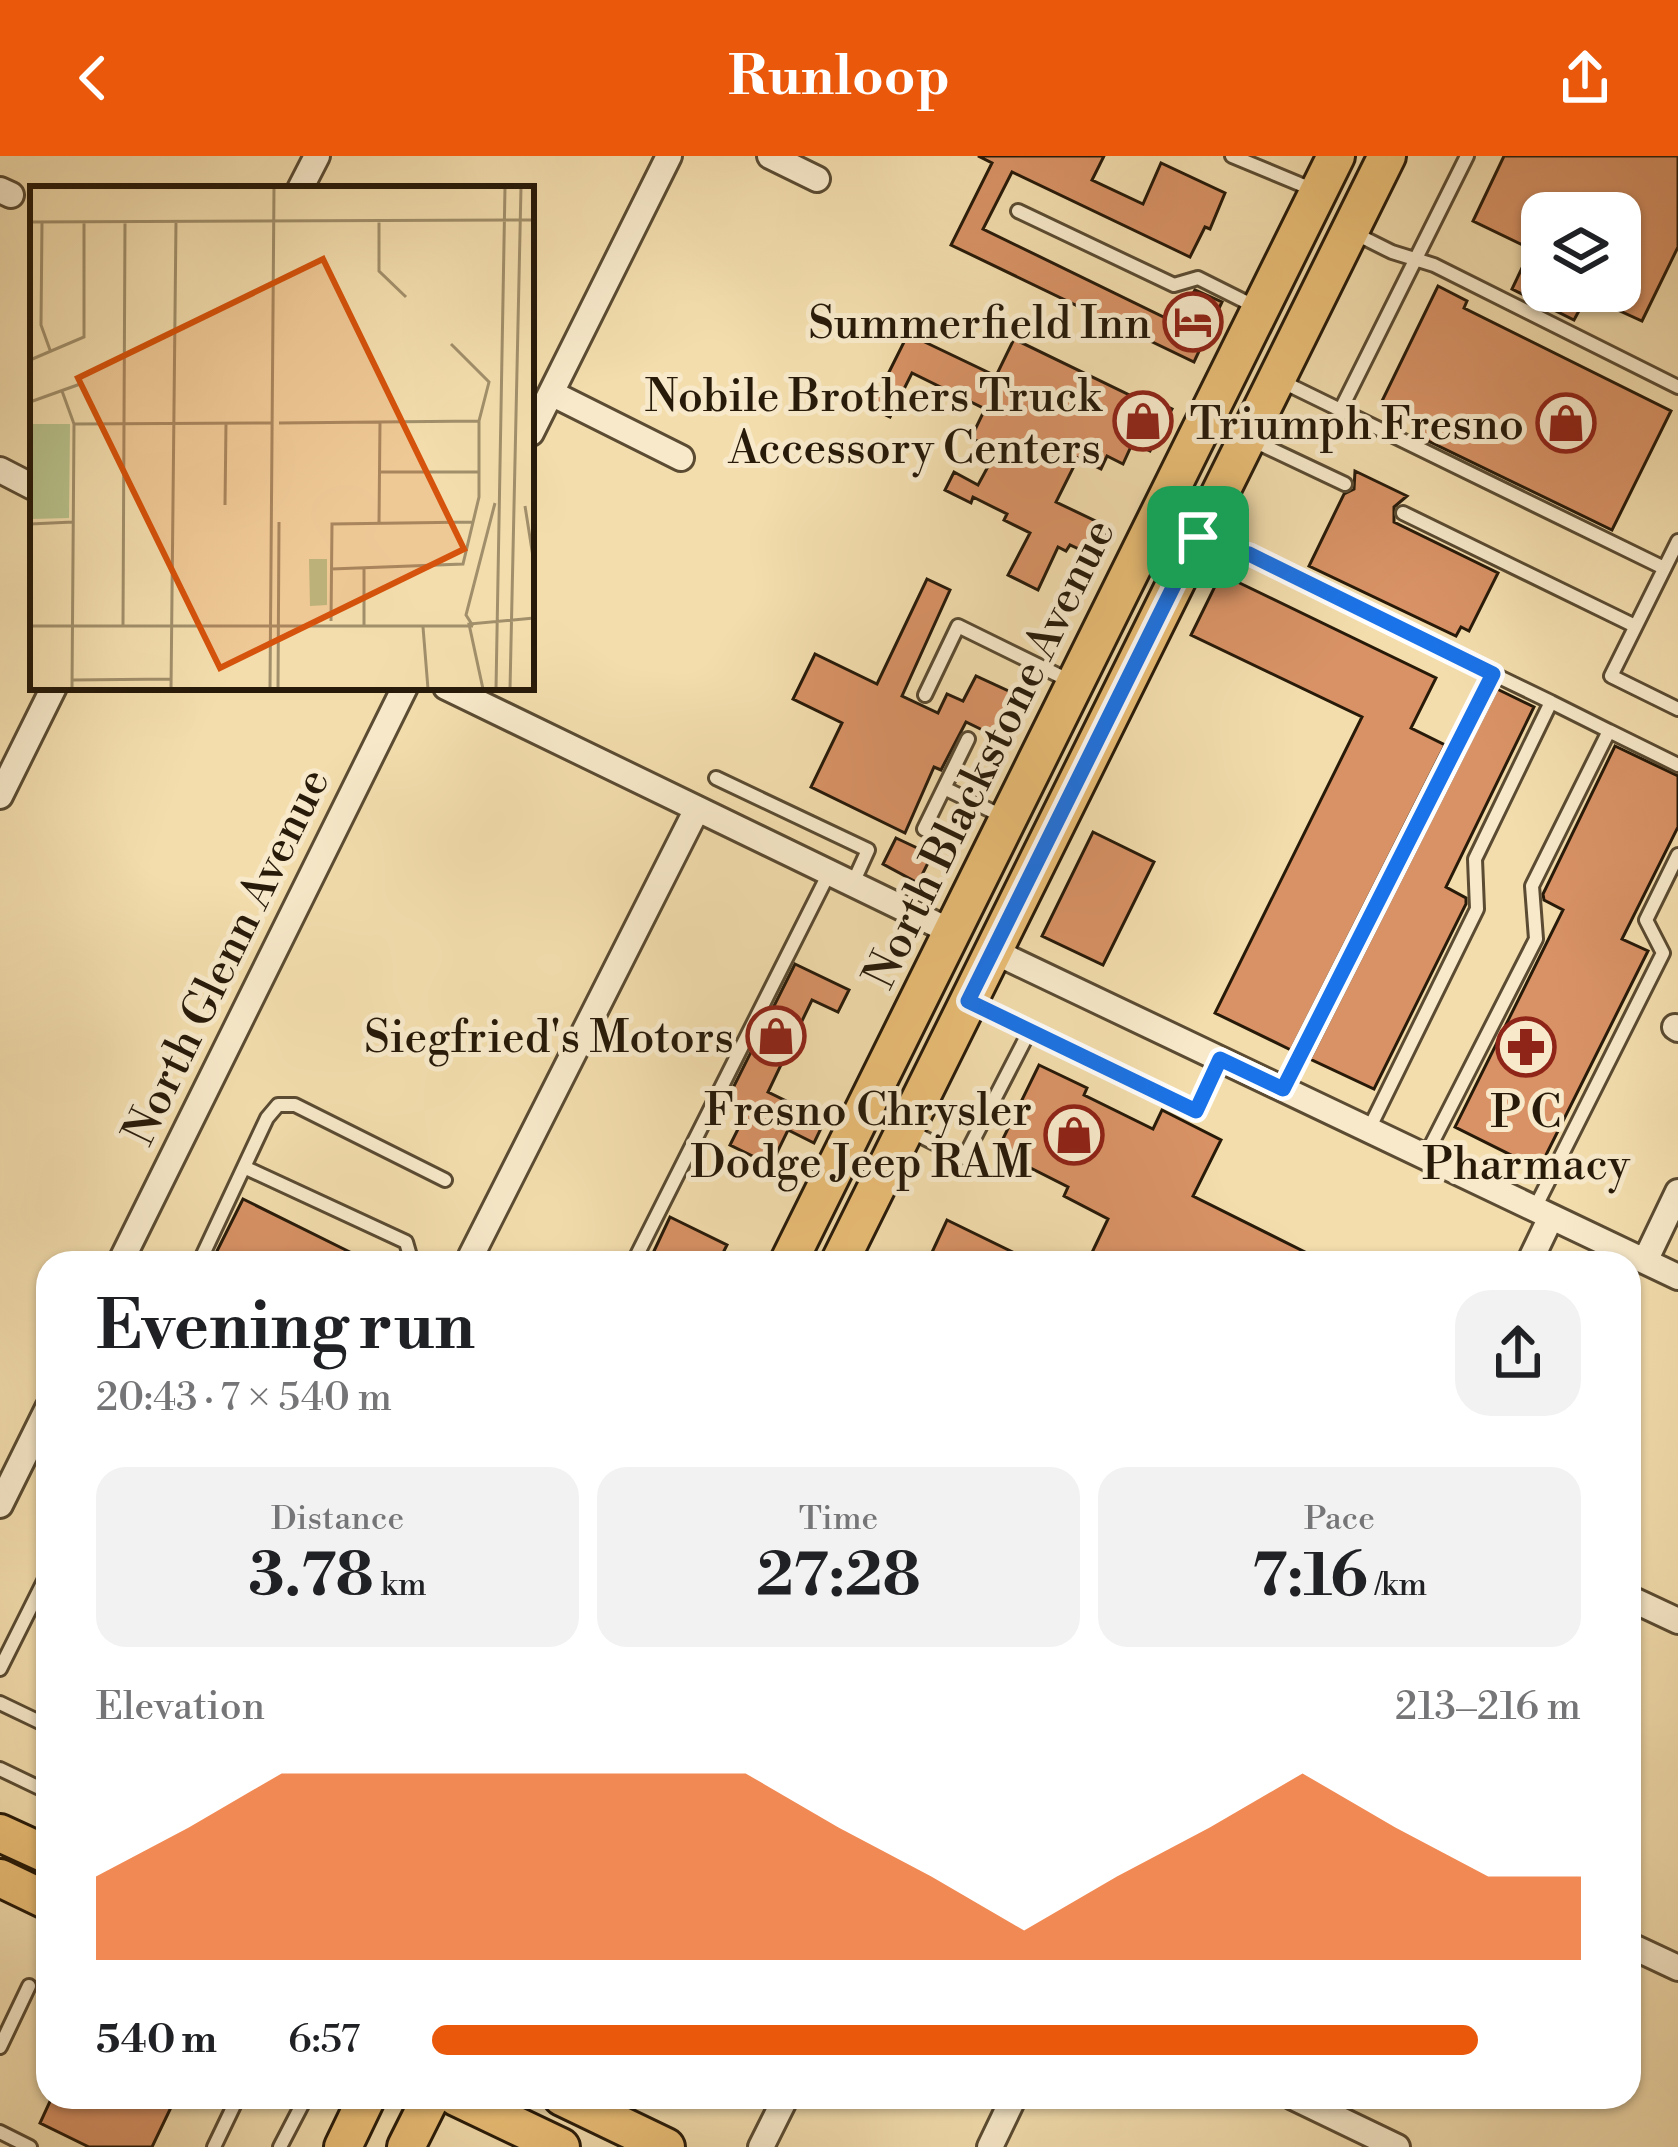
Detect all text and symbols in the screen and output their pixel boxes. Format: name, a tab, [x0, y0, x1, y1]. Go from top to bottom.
text: Runloop	[728, 44, 950, 112]
icon: back	[60, 45, 126, 111]
icon: share	[1552, 45, 1618, 111]
inset map	[30, 186, 534, 690]
map controls	[1521, 192, 1641, 312]
button: layers	[1521, 192, 1641, 312]
hotel icon: Summerfield Inn	[1162, 291, 1224, 353]
place label: Summerfield Inn	[808, 296, 1151, 353]
place label: Nobile Brothers Truck Accessory Centers	[645, 369, 1104, 478]
shop icon: Nobile Brothers Truck Accessory Centers	[1112, 390, 1174, 452]
shop icon: Triumph Fresno	[1535, 392, 1597, 454]
place label: Triumph Fresno	[1189, 397, 1524, 454]
pin	[1147, 486, 1249, 588]
icon: arrive	[1165, 504, 1231, 570]
street label: North Blackstone Avenue	[852, 510, 1129, 998]
street label: North Glenn Avenue	[111, 759, 343, 1155]
shop icon: Siegfried's Motors	[745, 1005, 807, 1067]
place label: Siegfried's Motors	[364, 1010, 734, 1067]
pharmacy icon: P C Pharmacy	[1495, 1016, 1557, 1078]
place label: Fresno Chrysler Dodge Jeep RAM	[690, 1083, 1032, 1192]
place label: P C Pharmacy	[1422, 1085, 1631, 1194]
shop icon: Fresno Chrysler Dodge Jeep RAM	[1043, 1104, 1105, 1166]
text: Evening run	[96, 1287, 475, 1370]
button: share	[1455, 1290, 1581, 1416]
text: 20:43 · 7 × 540 m	[96, 1374, 392, 1423]
text: Distance	[271, 1499, 404, 1540]
text: Time	[799, 1499, 878, 1540]
text: Pace	[1304, 1499, 1375, 1540]
text: 3.78	[248, 1540, 374, 1615]
text: 27:28	[756, 1540, 921, 1615]
text: 7:16	[1252, 1540, 1368, 1615]
text: km	[374, 1565, 427, 1606]
text: /km	[1368, 1565, 1427, 1606]
text: Elevation	[96, 1683, 265, 1732]
text: 213–216 m	[1395, 1683, 1581, 1732]
text: 540 m	[96, 2016, 217, 2065]
text: 6:57	[288, 2016, 360, 2065]

